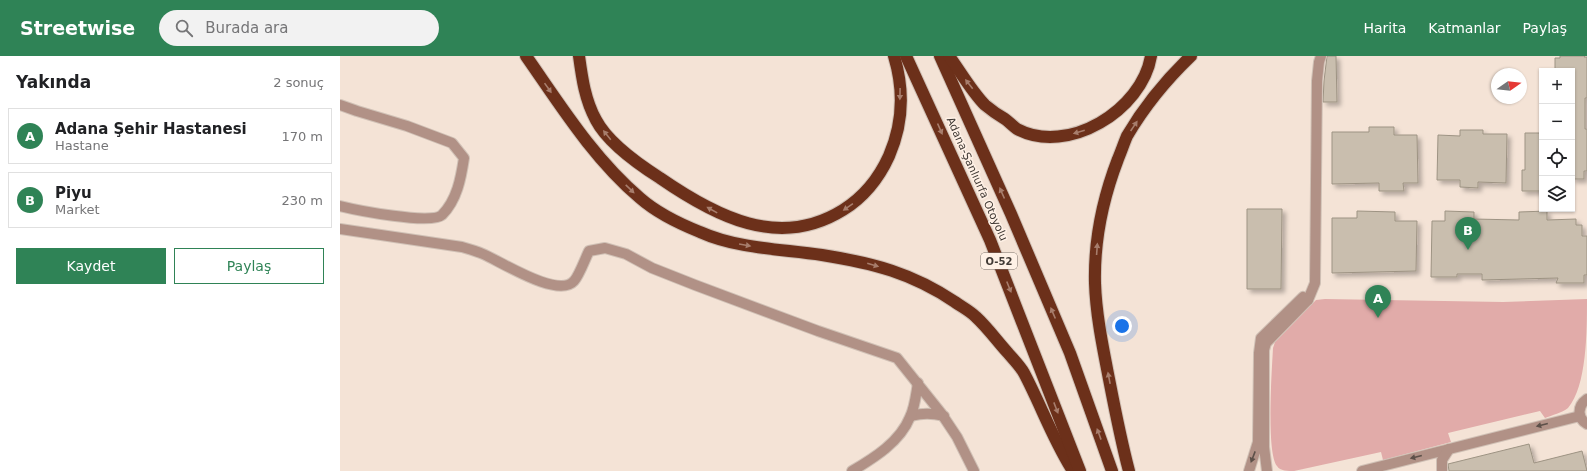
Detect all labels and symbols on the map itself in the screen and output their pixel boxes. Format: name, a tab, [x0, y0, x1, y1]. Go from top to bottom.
north arrow	[1491, 68, 1527, 104]
one-way arrow	[966, 79, 974, 89]
one-way arrow	[544, 82, 553, 93]
one-way arrow	[897, 88, 904, 100]
street label: Adana-Şanlıurfa Otoyolu	[944, 115, 1010, 243]
one-way arrow	[1130, 121, 1138, 131]
one-way arrow	[938, 124, 944, 136]
one-way arrow	[603, 129, 611, 140]
one-way arrow	[1073, 129, 1085, 135]
one-way arrow	[625, 184, 635, 193]
one-way arrow	[999, 188, 1005, 199]
one-way arrow	[843, 203, 853, 211]
one-way arrow	[706, 207, 718, 213]
pin: B	[1455, 217, 1481, 250]
one-way arrow	[739, 242, 751, 248]
one-way arrow	[1094, 242, 1100, 255]
road number: O-52	[981, 253, 1017, 269]
one-way arrow	[868, 262, 880, 268]
one-way arrow	[1006, 282, 1012, 294]
pin: A	[1365, 285, 1391, 318]
one-way arrow	[1050, 306, 1056, 318]
your location	[1112, 316, 1132, 336]
one-way arrow	[1106, 372, 1112, 384]
one-way arrow	[1053, 403, 1059, 415]
one-way arrow	[1536, 423, 1548, 429]
one-way arrow	[1096, 428, 1102, 440]
one-way arrow	[1250, 451, 1256, 463]
one-way arrow	[1410, 454, 1422, 460]

